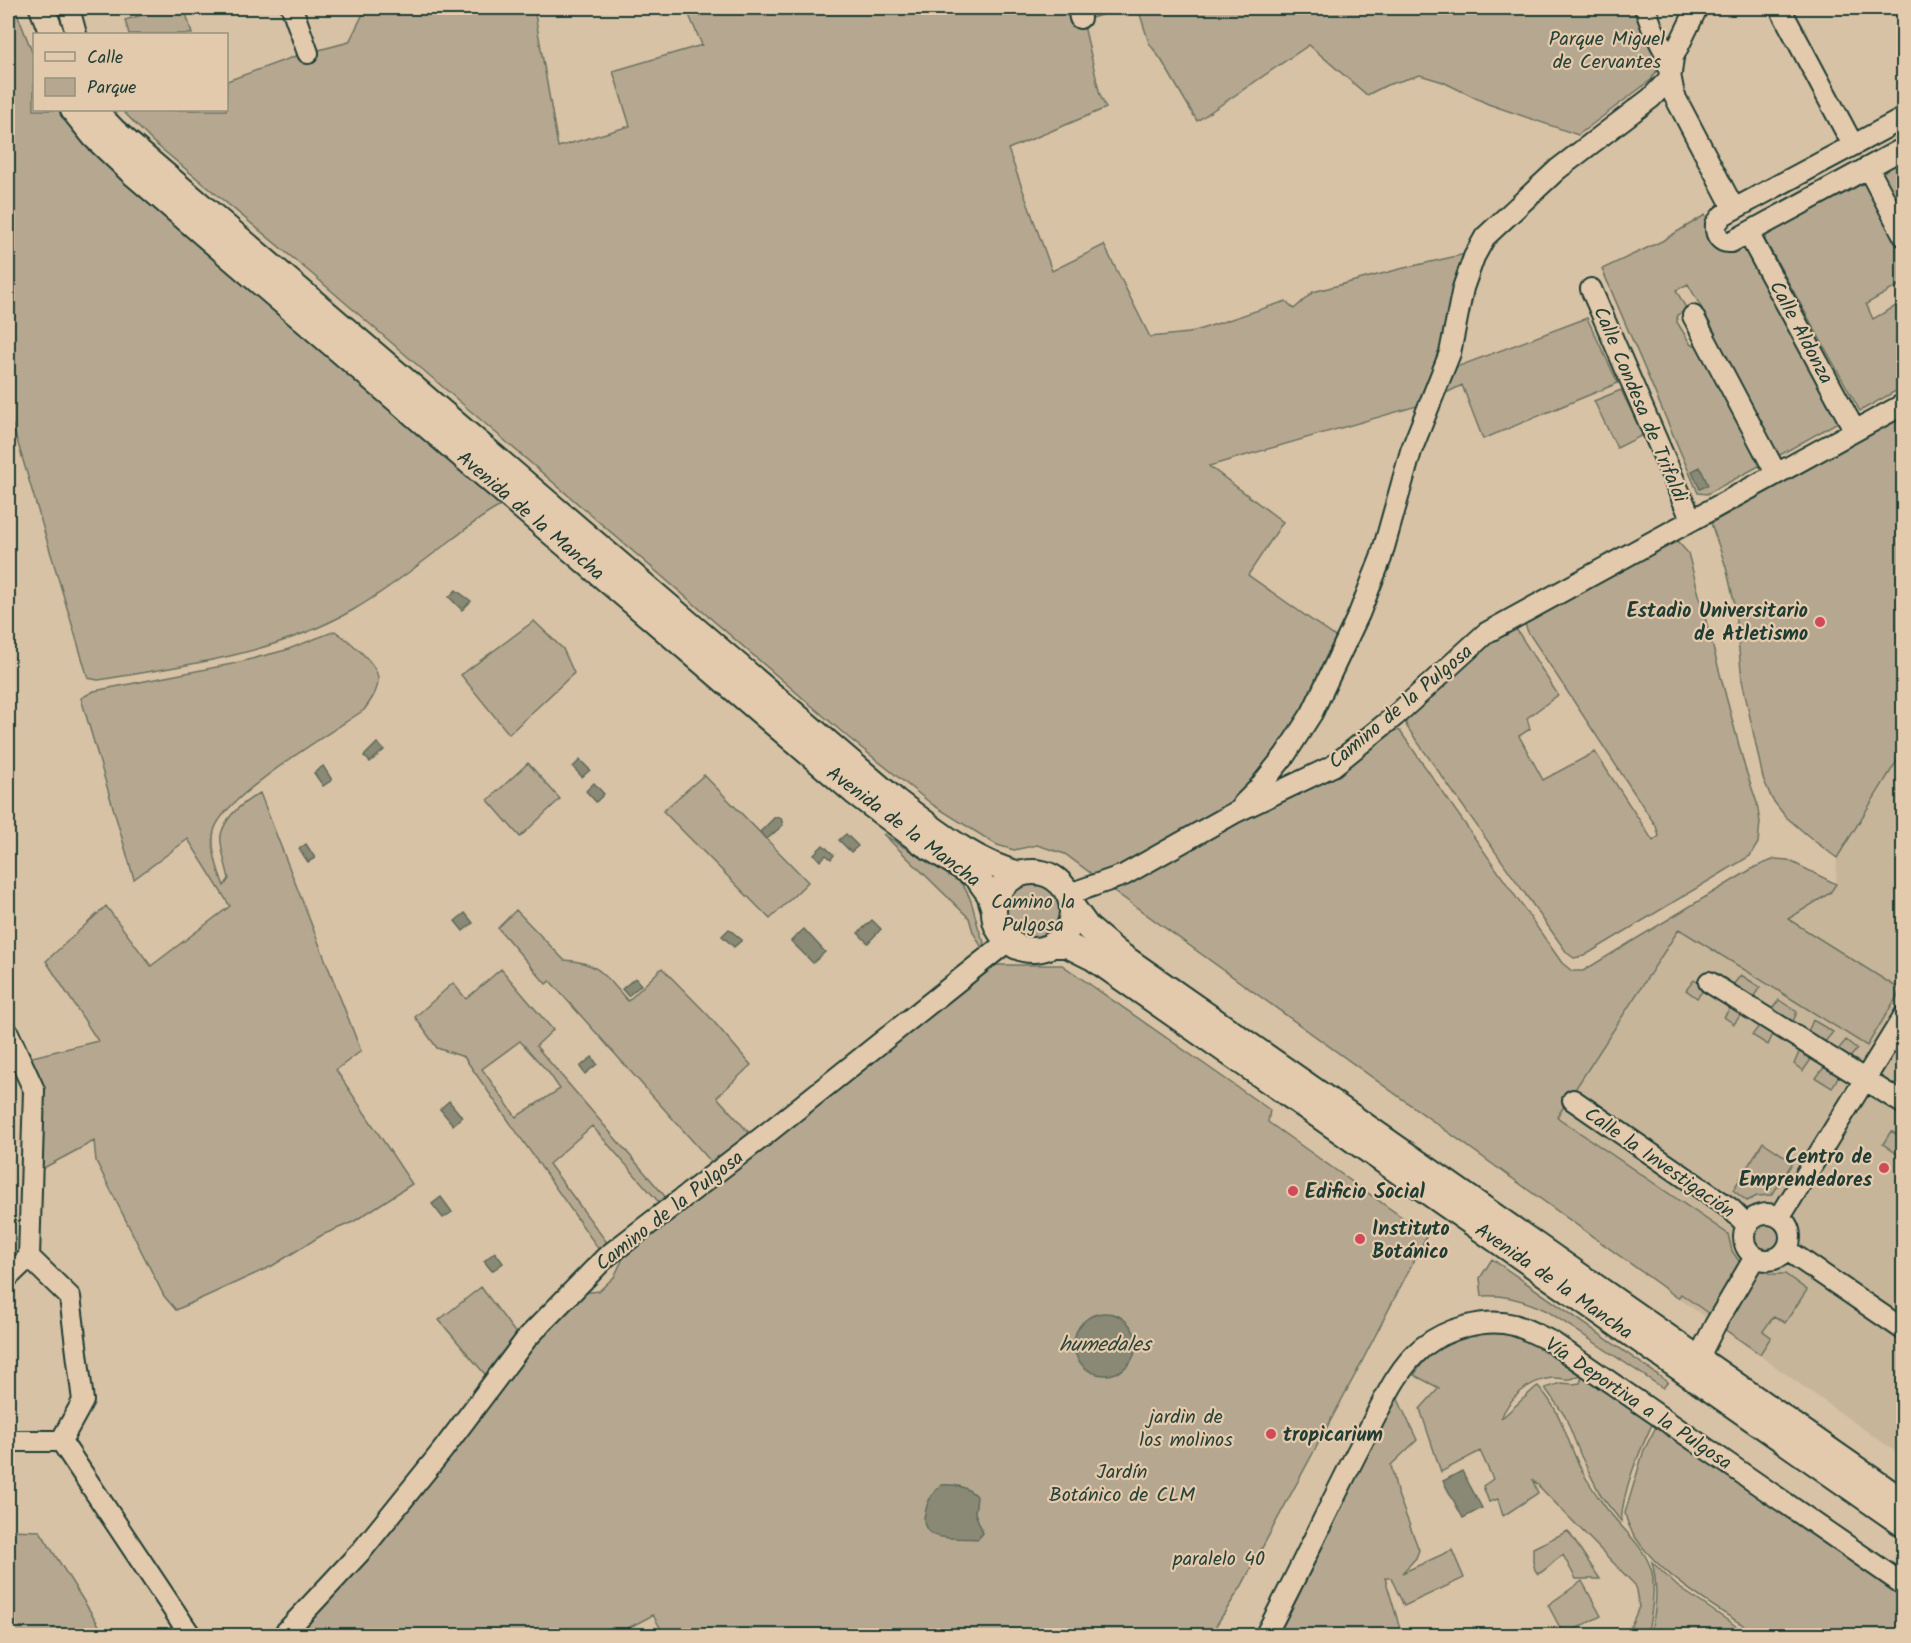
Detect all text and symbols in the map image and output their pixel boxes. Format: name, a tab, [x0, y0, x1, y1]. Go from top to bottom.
park label: Parque Miguel de Cervantes	[1549, 24, 1665, 79]
legend	[33, 33, 228, 111]
text: Calle	[87, 44, 123, 73]
text: Parque	[87, 74, 136, 103]
street label: Calle Aldonza	[1760, 275, 1841, 390]
street label: Calle Condesa de Trifaldi	[1583, 302, 1695, 509]
street label: Avenida de la Mancha	[449, 444, 611, 589]
place label: Estadio Universitario de Atletismo	[1627, 596, 1808, 651]
marker: Estadio Universitario de Atletismo	[1813, 615, 1827, 629]
street label: Camino de la Pulgosa	[1322, 637, 1481, 778]
street label: Avenida de la Mancha	[819, 759, 987, 897]
park label: Camino la Pulgosa	[991, 887, 1075, 942]
street label: Calle la Investigación	[1577, 1099, 1741, 1228]
place label: Centro de Emprendedores	[1739, 1142, 1873, 1197]
street label: Camino de la Pulgosa	[589, 1143, 751, 1280]
marker: Centro de Emprendedores	[1877, 1161, 1891, 1175]
place label: Edificio Social	[1305, 1177, 1425, 1209]
marker: Edificio Social	[1286, 1184, 1300, 1198]
place label: Instituto Botánico	[1372, 1214, 1450, 1269]
street label: Avenida de la Mancha	[1468, 1216, 1639, 1349]
marker: Instituto Botánico	[1353, 1232, 1367, 1246]
water label: humedales	[1059, 1329, 1153, 1362]
street label: Vía Deportiva a la Pulgosa	[1538, 1330, 1738, 1479]
park label: jardin de los molinos	[1139, 1402, 1233, 1457]
place label: tropicarium	[1283, 1420, 1383, 1452]
marker: tropicarium	[1264, 1427, 1278, 1441]
park label: Jardín Botánico de CLM	[1049, 1457, 1195, 1512]
park label: paralelo 40	[1172, 1544, 1265, 1576]

